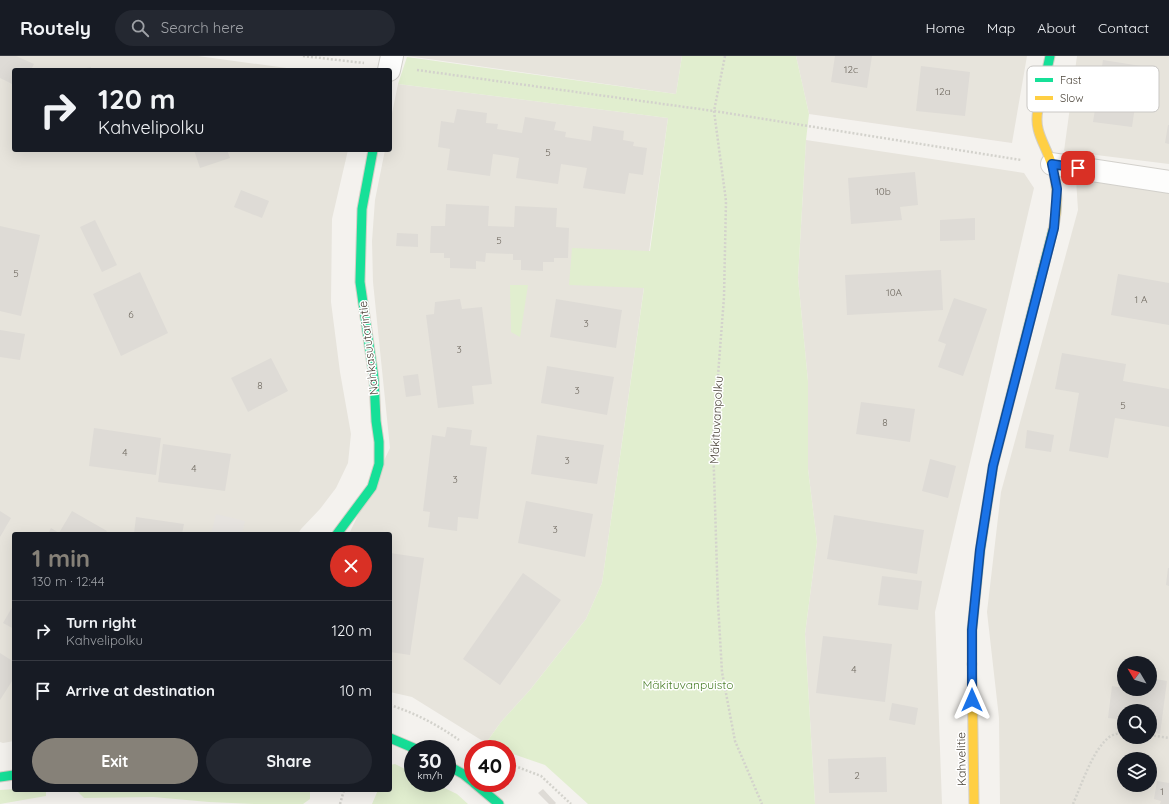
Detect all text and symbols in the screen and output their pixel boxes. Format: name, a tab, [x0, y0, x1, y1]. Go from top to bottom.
search box	[115, 10, 395, 46]
text: Routely	[20, 16, 91, 40]
icon: search	[129, 17, 151, 39]
text: Search here	[161, 18, 244, 37]
text: Home	[926, 19, 965, 37]
text: Map	[987, 19, 1015, 37]
text: About	[1037, 19, 1076, 37]
text: Contact	[1098, 19, 1149, 37]
house number: 12c	[844, 63, 858, 76]
legend	[1027, 66, 1159, 112]
text: Fast	[1060, 73, 1082, 87]
text: 120 m	[98, 81, 176, 116]
icon: right	[32, 84, 84, 136]
house number: 12a	[935, 85, 951, 98]
text: Slow	[1060, 91, 1084, 105]
text: Kahvelipolku	[98, 116, 205, 139]
house number: 5	[545, 146, 551, 159]
pin	[1061, 151, 1095, 185]
icon: arrive	[1067, 157, 1089, 179]
house number: 10b	[875, 185, 891, 198]
house number: 5	[496, 234, 502, 247]
house number: 5	[13, 267, 19, 280]
house number: 10A	[886, 286, 903, 299]
house number: 1 A	[1135, 293, 1148, 306]
street label: Nahkasuutarintie	[355, 300, 381, 396]
house number: 6	[128, 308, 134, 321]
house number: 3	[583, 317, 589, 330]
house number: 3	[456, 343, 462, 356]
street label: Mäkituvanpolku	[706, 376, 726, 464]
house number: 8	[257, 379, 263, 392]
house number: 3	[574, 384, 580, 397]
house number: 5	[1120, 399, 1126, 412]
house number: 8	[882, 416, 888, 429]
house number: 4	[122, 446, 128, 459]
house number: 3	[564, 454, 570, 467]
house number: 4	[191, 462, 197, 475]
house number: 3	[452, 473, 458, 486]
house number: 3	[552, 523, 558, 536]
text: 1 min	[32, 543, 90, 573]
button: close	[330, 545, 372, 587]
text: 130 m · 12:44	[32, 573, 105, 589]
text: Turn right	[66, 613, 137, 632]
icon: right	[32, 620, 54, 642]
text: 120 m	[331, 621, 372, 640]
text: Kahvelipolku	[66, 632, 143, 648]
north arrow	[1117, 656, 1157, 696]
map controls	[1117, 656, 1157, 792]
house number: 4	[851, 663, 857, 676]
park label: Mäkituvanpuisto	[642, 677, 734, 692]
position arrow	[951, 679, 993, 721]
icon: arrive	[32, 680, 54, 702]
text: Arrive at destination	[66, 681, 215, 700]
text: 10 m	[340, 681, 372, 700]
button: search	[1117, 704, 1157, 744]
street label: Kahvelitie	[953, 732, 969, 786]
button: Exit	[32, 738, 198, 784]
button: Share	[206, 738, 372, 784]
speed limit sign: 40	[464, 740, 516, 792]
text: 30	[418, 748, 442, 773]
button: layers	[1117, 752, 1157, 792]
text: km/h	[417, 769, 443, 782]
house number: 2	[854, 769, 860, 782]
house number: 1	[1160, 785, 1164, 798]

